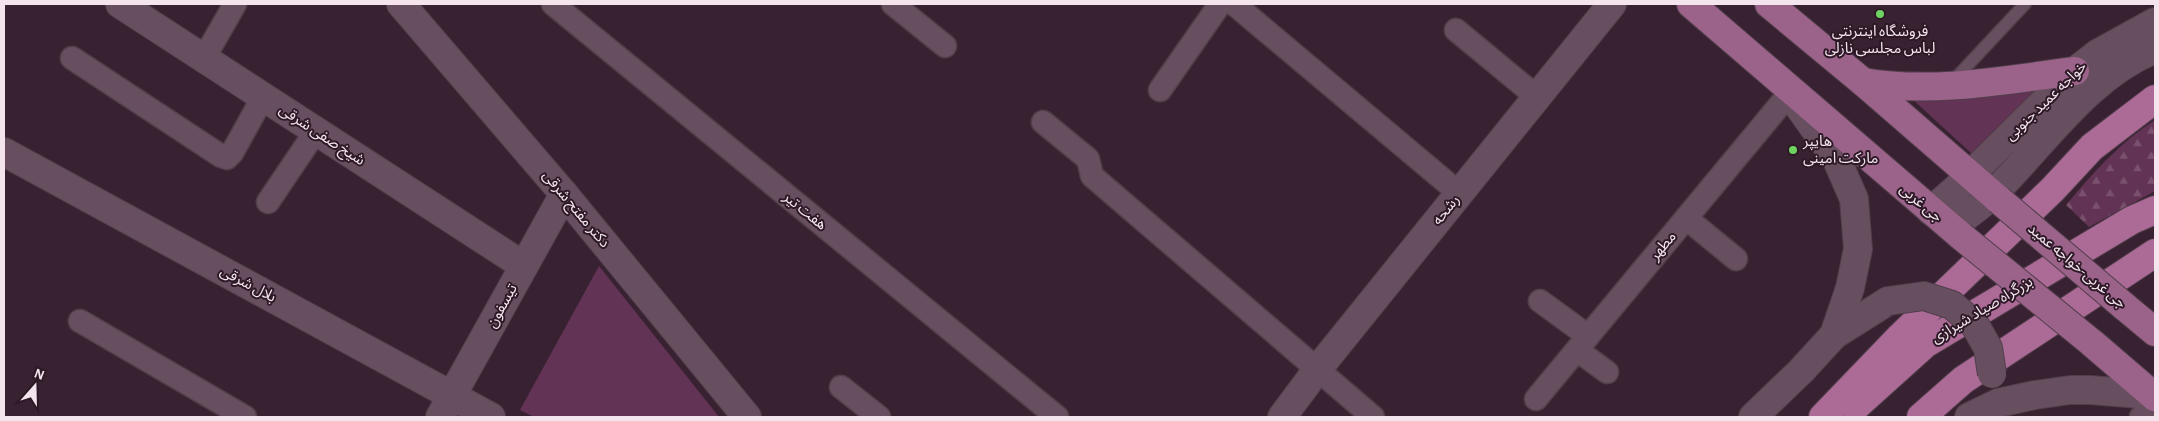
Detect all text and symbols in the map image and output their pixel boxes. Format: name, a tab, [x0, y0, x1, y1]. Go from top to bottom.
marker: فروشگاه اینترنتی لباس مجلسی نازلی	[1874, 8, 1886, 20]
place label: فروشگاه اینترنتی لباس مجلسی نازلی	[1825, 23, 1935, 57]
street label: خواجه عمید جنوبی	[2002, 59, 2090, 144]
street label: شیخ صفی شرقی	[274, 102, 368, 172]
place label: هایپر مارکت امینی	[1802, 134, 1878, 167]
marker: هایپر مارکت امینی	[1787, 144, 1799, 156]
street label: دکتر مفتح شرقی	[537, 168, 612, 253]
street label: جی غربی	[1896, 181, 1945, 226]
street label: هفت تیر	[779, 189, 830, 234]
street label: رشحه	[1430, 192, 1463, 228]
street label: جی غربی-خواجه عمید	[2024, 221, 2129, 312]
street label: مطهر	[1646, 229, 1680, 265]
street label: بلال شرقی	[217, 263, 278, 306]
street label: بزرگراه صیاد شیرازی	[1928, 273, 2036, 347]
street label: تیسفون	[484, 282, 521, 331]
north arrow	[10, 361, 60, 411]
text: N	[32, 366, 46, 383]

